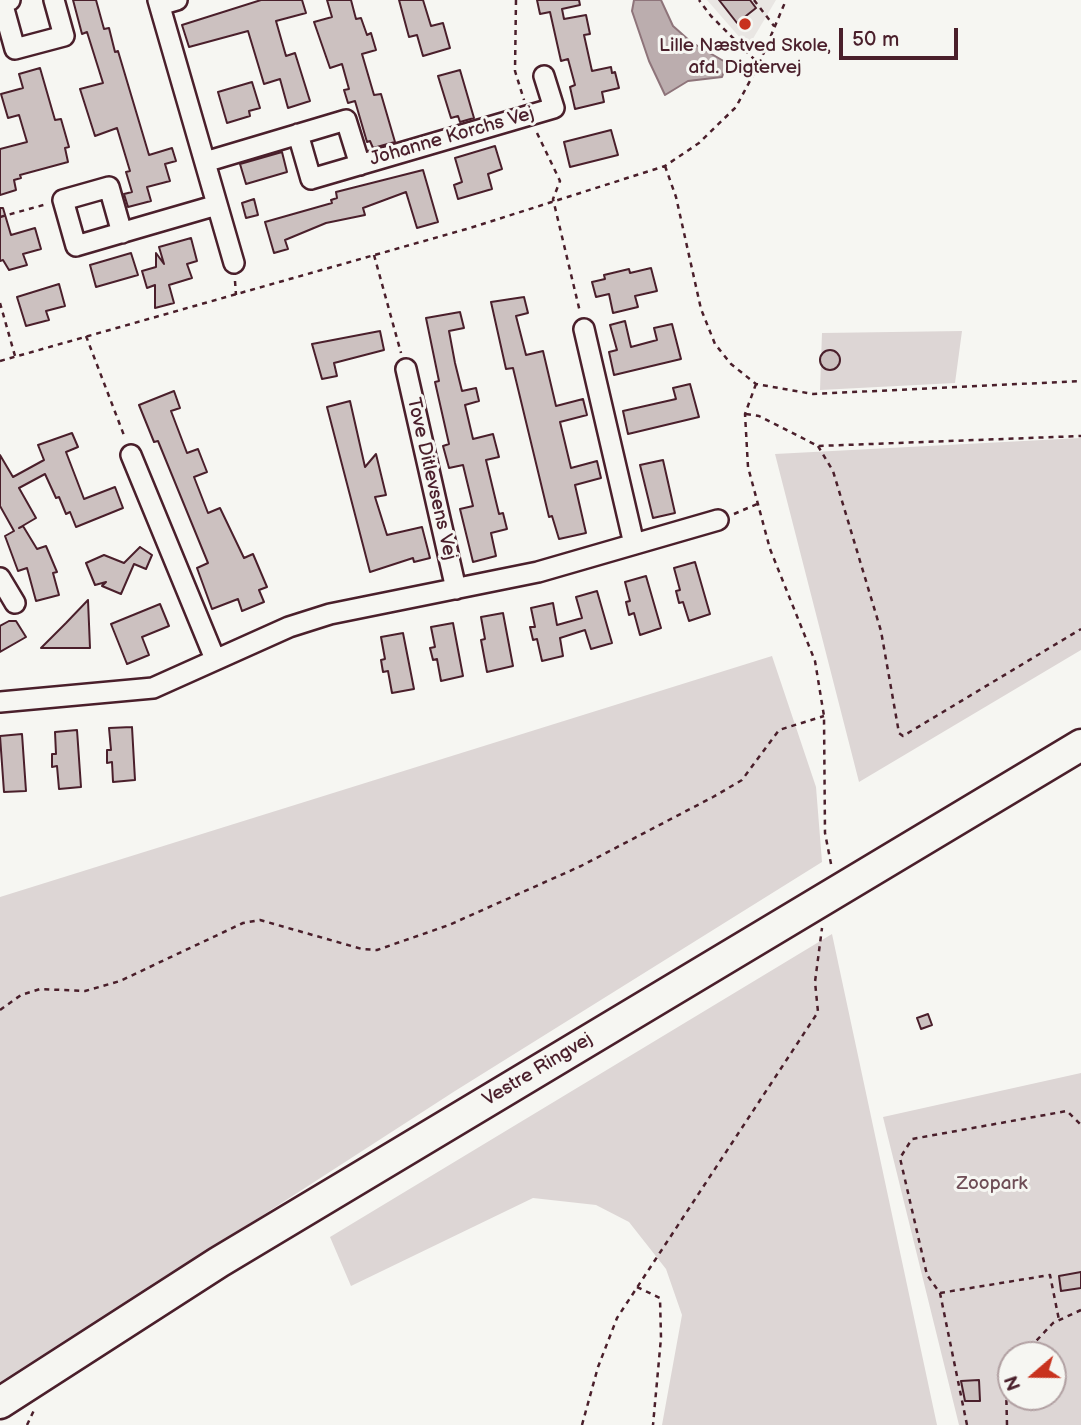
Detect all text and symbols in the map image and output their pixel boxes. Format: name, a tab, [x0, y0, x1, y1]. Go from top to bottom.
scale bar	[843, 14, 962, 58]
marker: Lille Næstved Skole, afd. Digtervej	[737, 16, 753, 32]
text: 50 m	[852, 27, 899, 52]
place label: Lille Næstved Skole, afd. Digtervej	[659, 35, 831, 79]
street label: Johanne Korchs Vej	[367, 103, 537, 171]
street label: Tove Ditlevsens Vej	[401, 396, 461, 562]
street label: Vestre Ringvej	[479, 1028, 597, 1112]
park label: Zoopark	[956, 1173, 1028, 1195]
north arrow	[997, 1341, 1067, 1411]
text: N	[1000, 1372, 1027, 1393]

